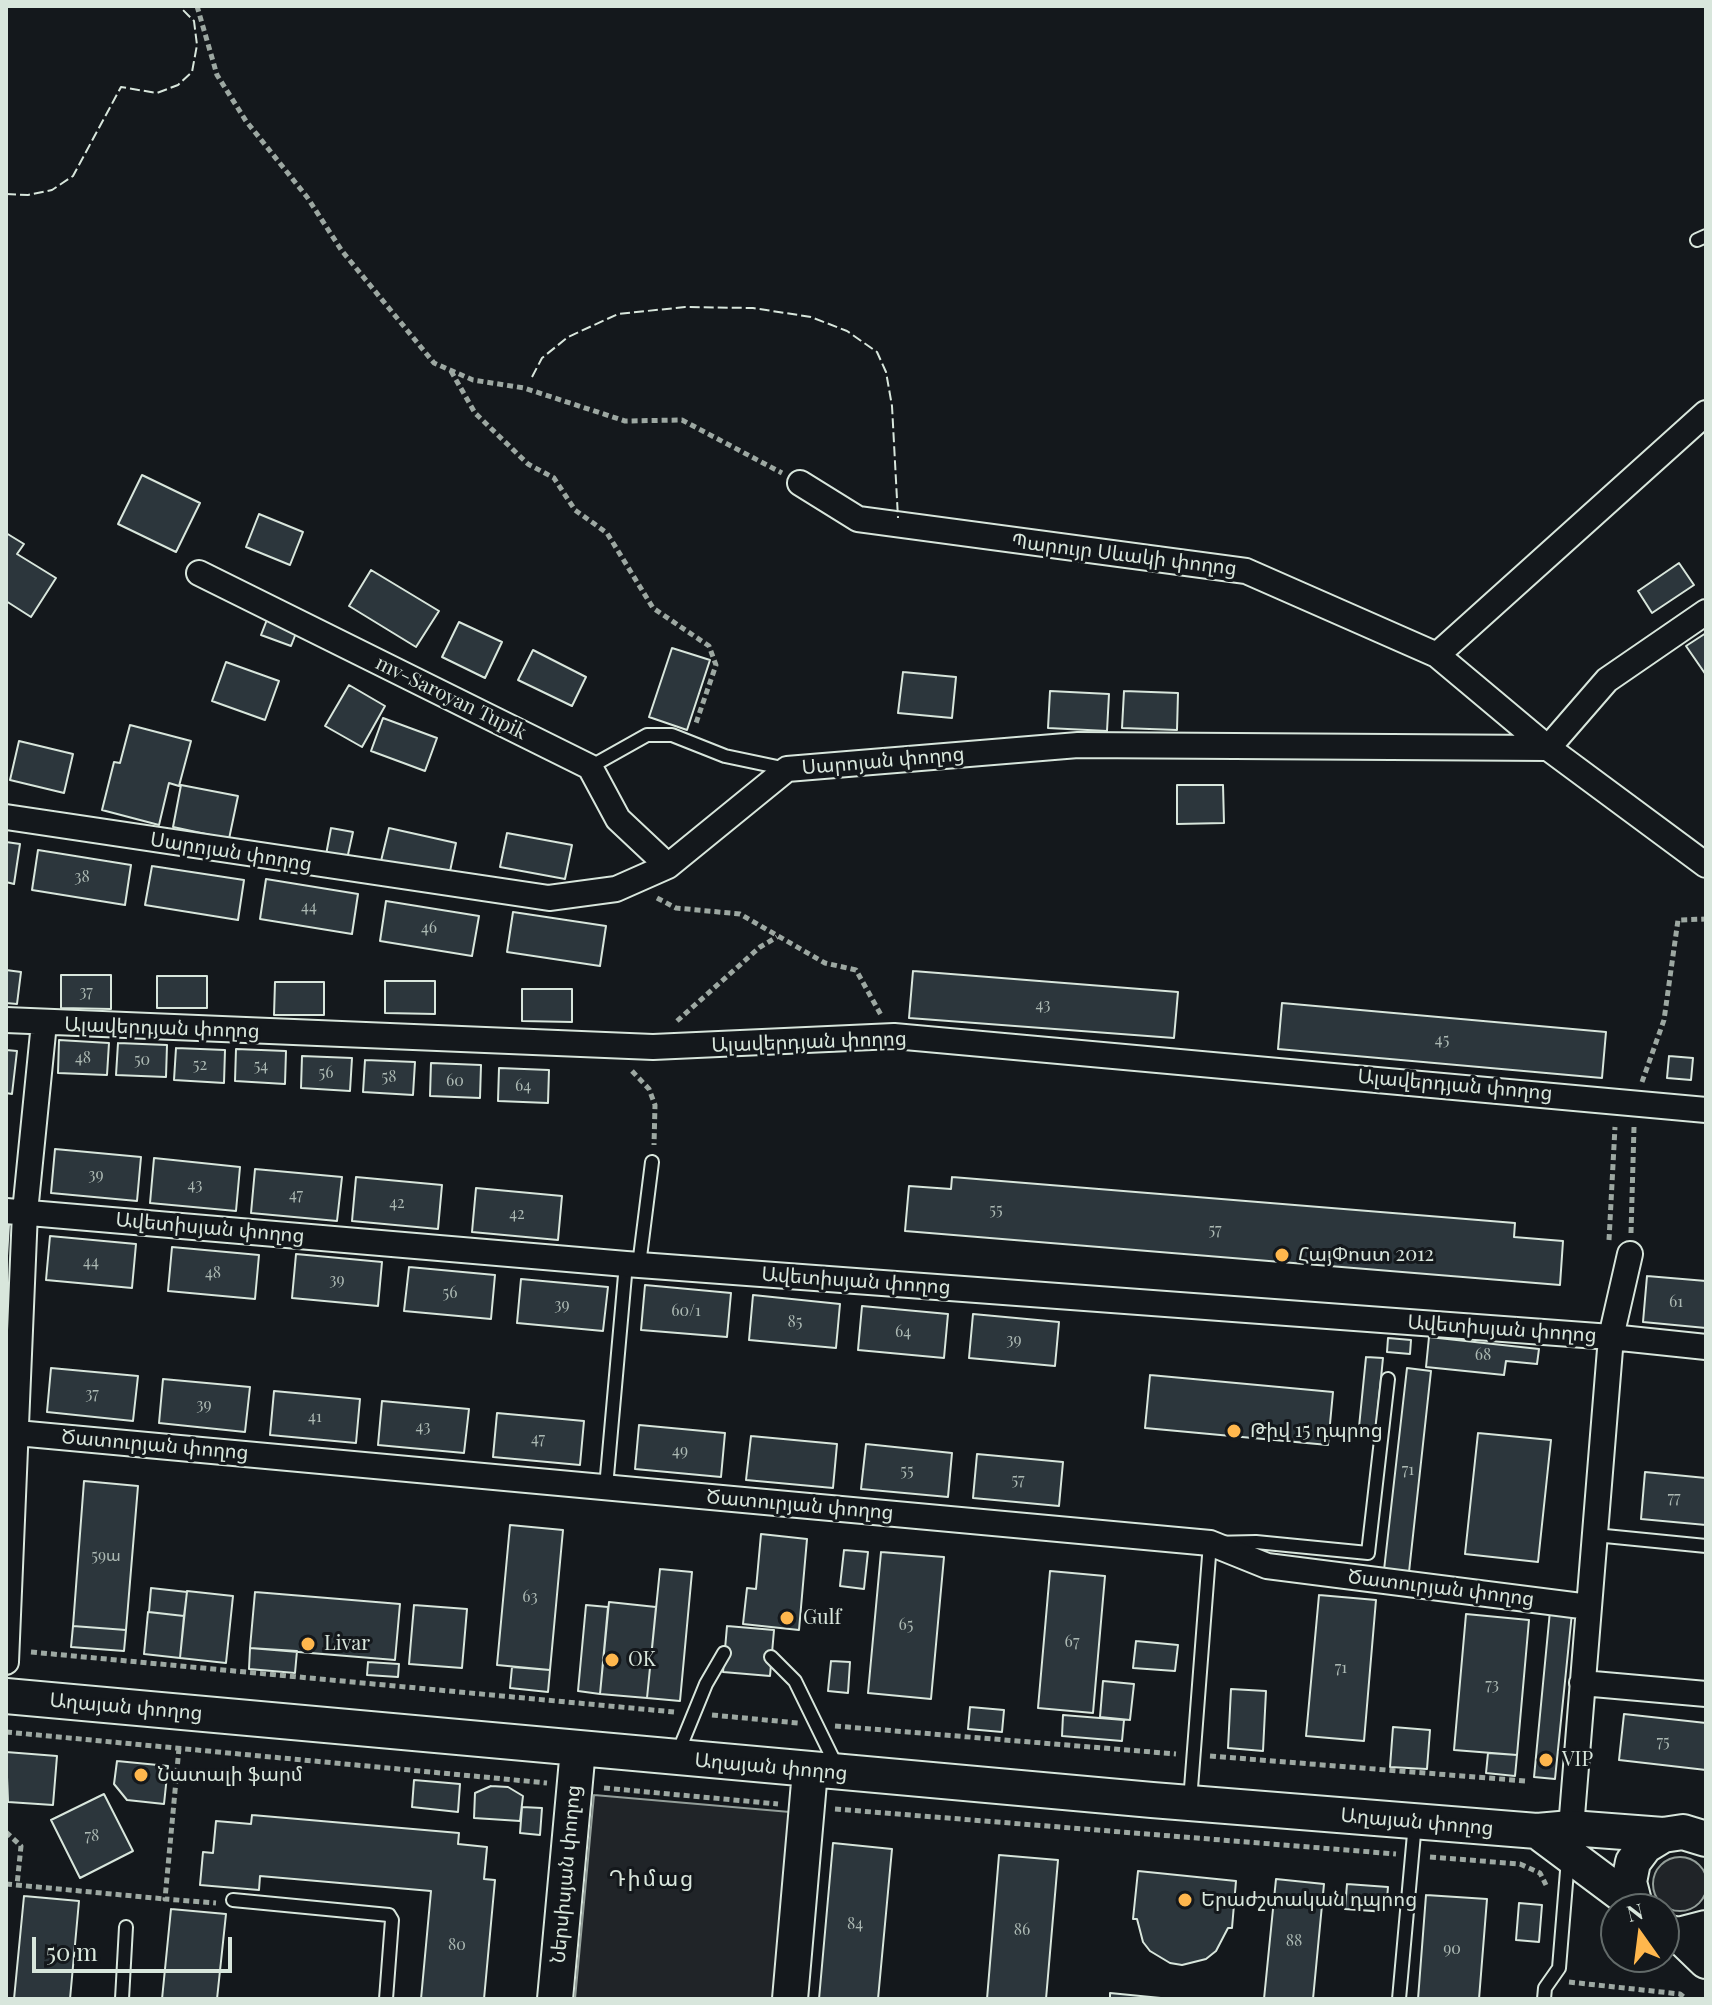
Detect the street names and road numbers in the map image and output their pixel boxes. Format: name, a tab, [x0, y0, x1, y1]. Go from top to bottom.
street label: Պարույր Սևակի փողոց	[1010, 529, 1238, 581]
street label: mv-Saroyan Tupik	[372, 651, 530, 745]
street label: Սարոյան փողոց	[801, 742, 965, 780]
street label: Սարոյան փողոց	[148, 827, 314, 877]
street label: Ալավերդյան փողոց	[64, 1013, 260, 1043]
street label: Ալավերդյան փողոց	[711, 1027, 907, 1057]
street label: Ալավերդյան փողոց	[1357, 1065, 1553, 1105]
street label: Ավետիսյան փողոց	[114, 1208, 306, 1248]
street label: Ավետիսյան փողոց	[761, 1262, 951, 1300]
street label: Ավետիսյան փողոց	[1407, 1310, 1597, 1348]
street label: Ծատուրյան փողոց	[60, 1425, 250, 1465]
street label: Ծատուրյան փողոց	[705, 1485, 895, 1525]
street label: Ծատուրյան փողոց	[1346, 1565, 1536, 1611]
street label: Աղայան փողոց	[48, 1688, 204, 1726]
street label: Աղայան փողոց	[693, 1748, 849, 1786]
street label: Ներսիսյան փողոց	[546, 1784, 586, 1964]
street label: Աղայան փողոց	[1339, 1803, 1495, 1841]

